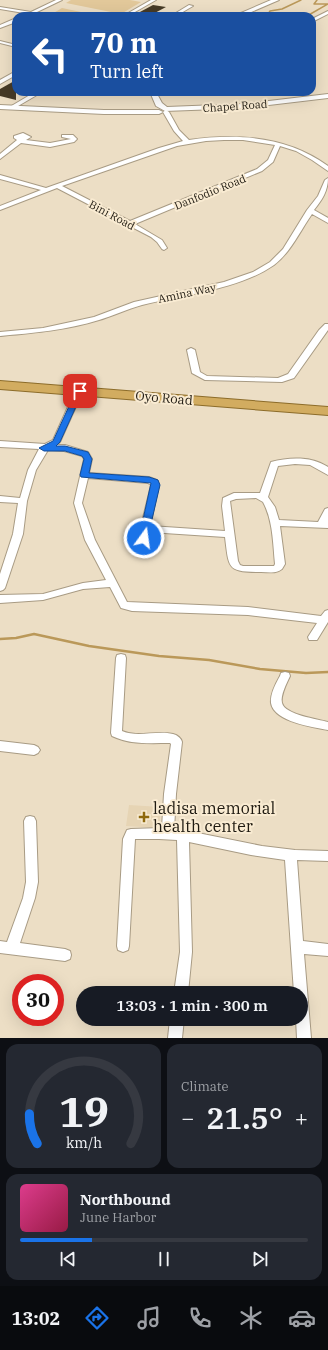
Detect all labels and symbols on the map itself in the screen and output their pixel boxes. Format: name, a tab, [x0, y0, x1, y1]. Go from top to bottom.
street label: Chapel Road	[202, 97, 268, 115]
street label: Danfodio Road	[172, 171, 248, 213]
street label: Bini Road	[87, 197, 138, 233]
street label: Amina Way	[157, 280, 217, 306]
pin	[63, 374, 97, 408]
street label: Oyo Road	[135, 387, 194, 409]
position arrow	[123, 517, 165, 559]
place label: ladisa memorial health center	[153, 798, 276, 836]
marker: ladisa memorial health center	[138, 811, 150, 823]
speed limit sign: 30	[12, 974, 64, 1026]

